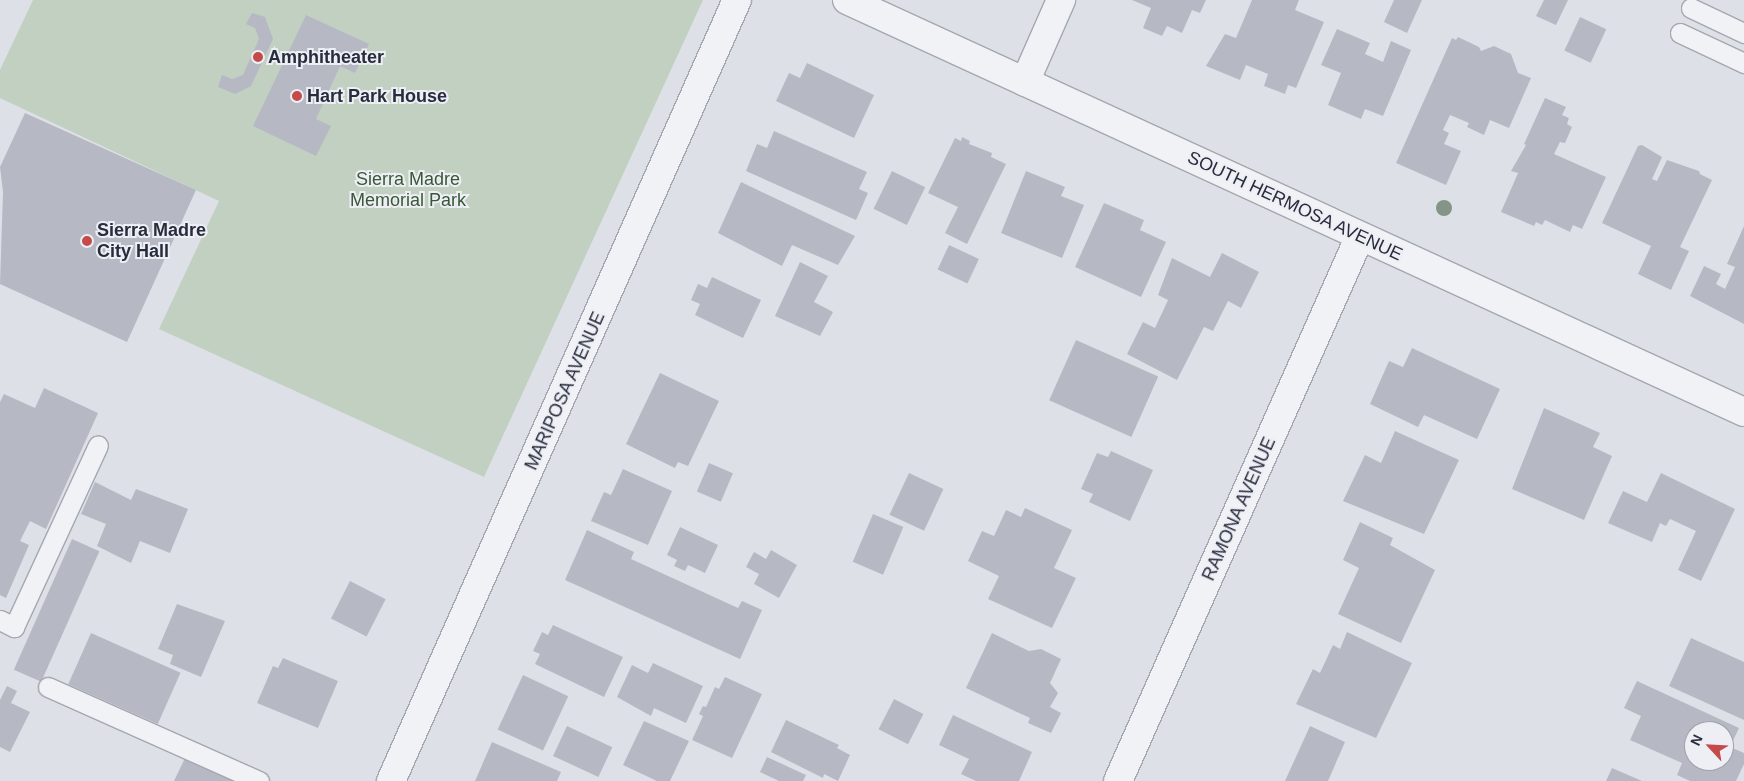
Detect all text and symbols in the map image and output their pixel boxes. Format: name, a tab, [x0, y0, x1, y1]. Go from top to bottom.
place label: Amphitheater	[268, 46, 384, 68]
marker: Amphitheater	[252, 51, 264, 63]
place label: Hart Park House	[307, 85, 447, 107]
marker: Hart Park House	[291, 90, 303, 102]
street label: SOUTH HERMOSA AVENUE	[1183, 146, 1407, 266]
park label: Sierra Madre Memorial Park	[350, 169, 466, 212]
place label: Sierra Madre City Hall	[97, 220, 206, 262]
marker: Sierra Madre City Hall	[81, 235, 93, 247]
street label: MARIPOSA AVENUE	[520, 308, 610, 474]
street label: RAMONA AVENUE	[1197, 433, 1281, 585]
north arrow	[1684, 721, 1734, 771]
text: N	[1687, 732, 1706, 748]

